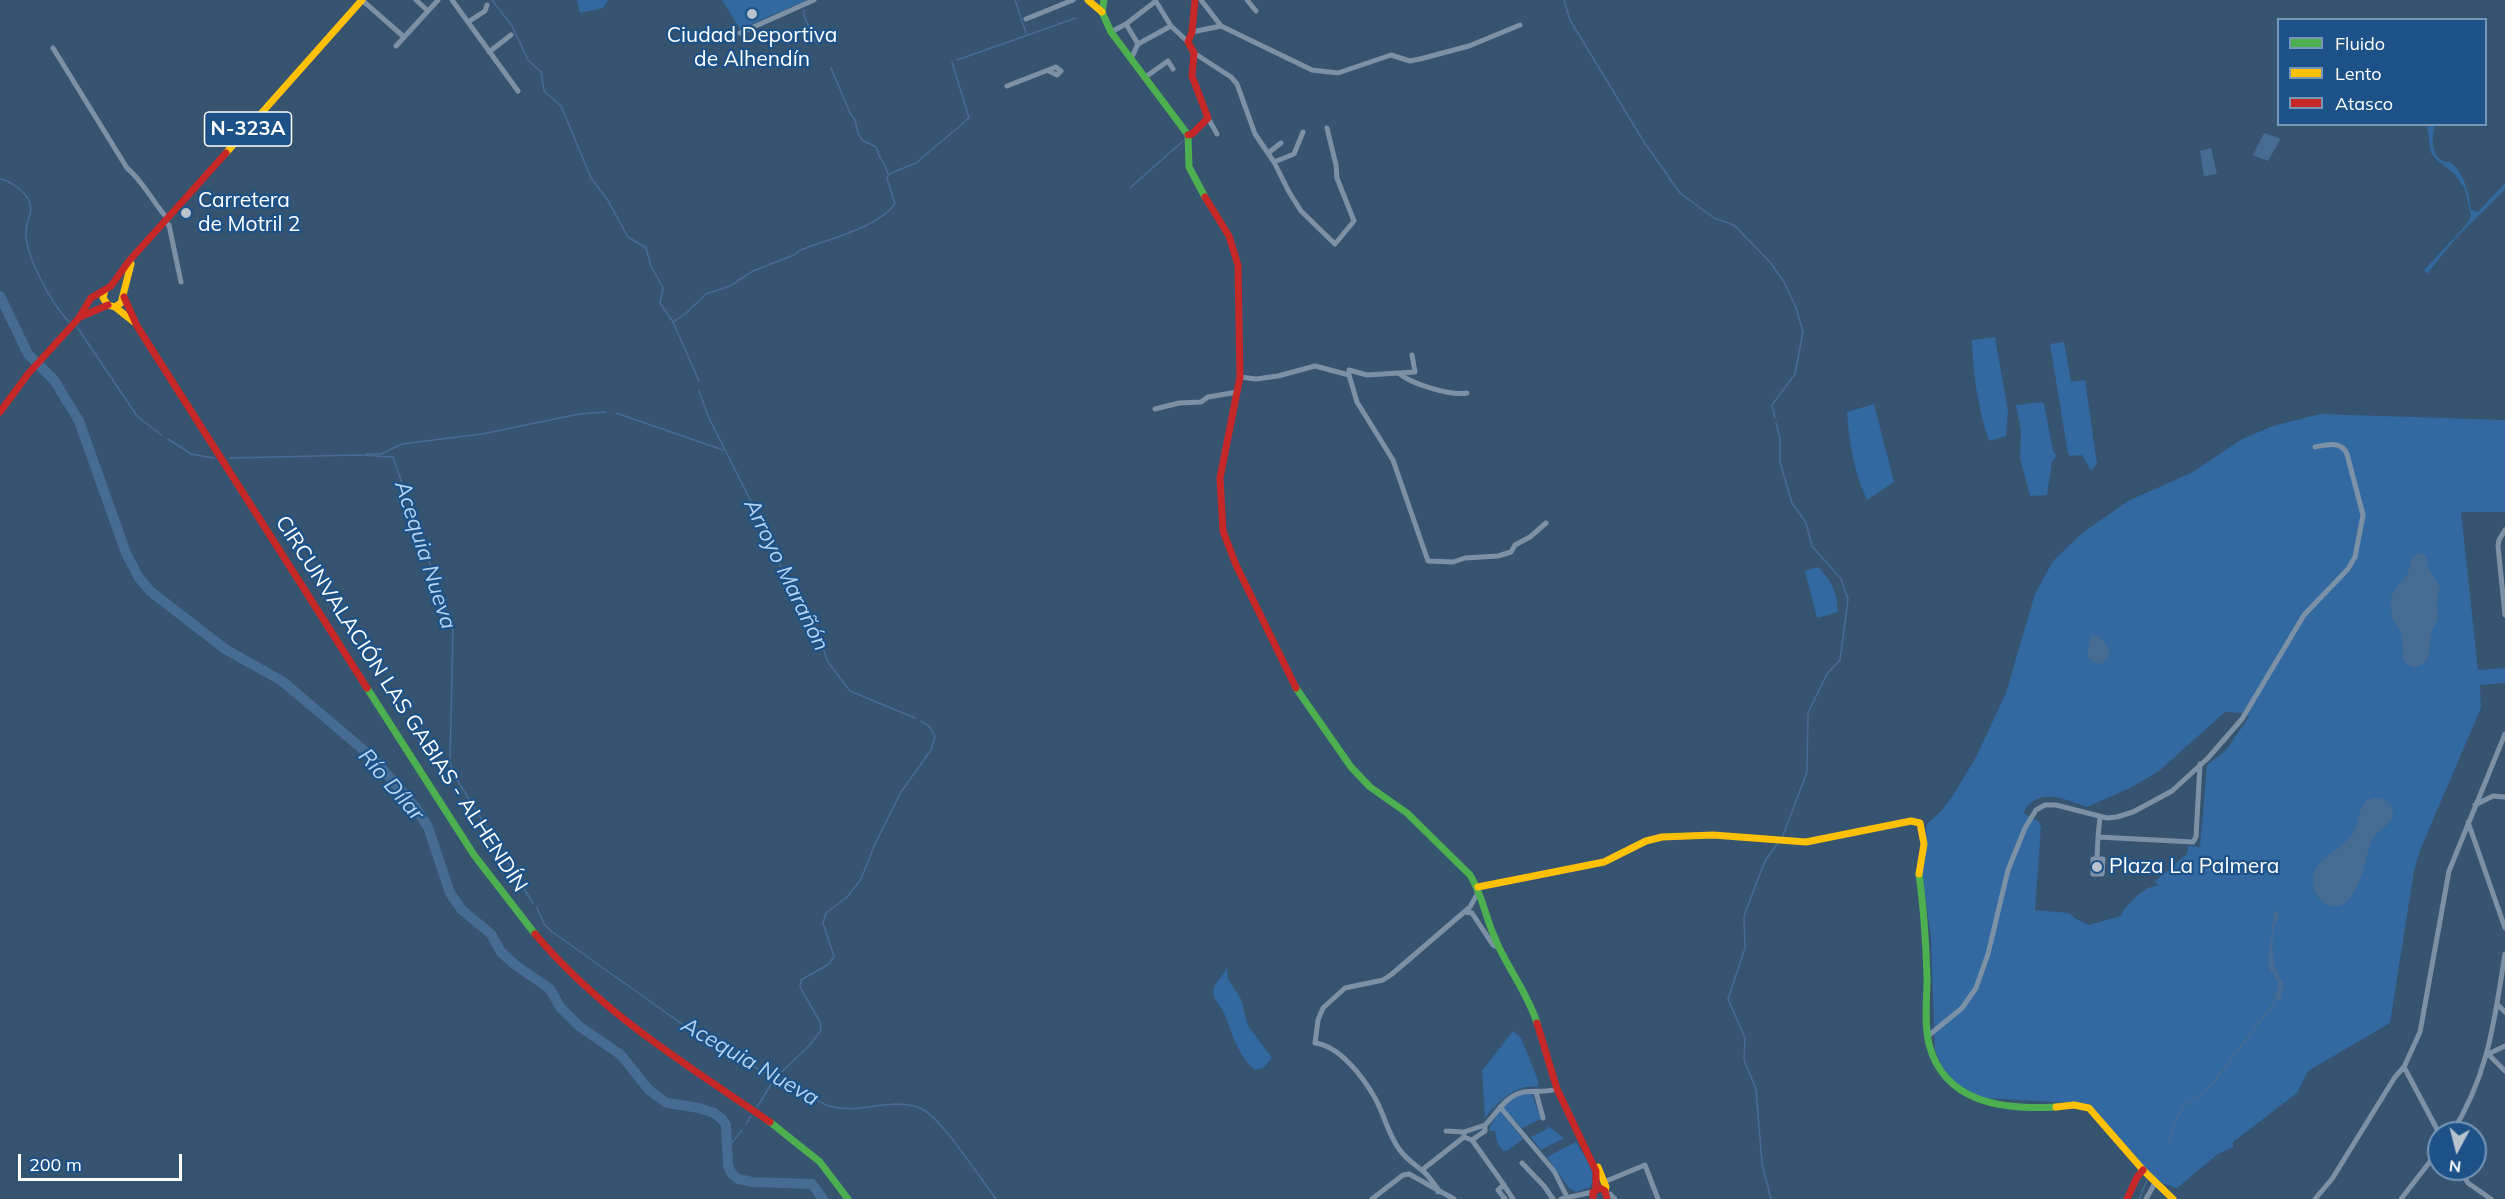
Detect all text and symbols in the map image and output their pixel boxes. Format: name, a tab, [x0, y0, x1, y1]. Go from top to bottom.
marker: Ciudad Deportiva de Alhendín	[745, 7, 759, 21]
legend	[2277, 18, 2487, 126]
place label: Ciudad Deportiva de Alhendín	[667, 23, 837, 73]
text: Fluido	[2335, 32, 2385, 55]
text: Lento	[2335, 62, 2382, 85]
text: Atasco	[2335, 92, 2393, 115]
road number: N-323A	[204, 112, 292, 146]
place label: Carretera de Motril 2	[198, 188, 300, 238]
marker: Carretera de Motril 2	[179, 206, 193, 220]
water label: Acequia Nueva	[389, 478, 461, 632]
water label: Arroyo Marañón	[738, 495, 834, 655]
street label: CIRCUNVALACIÓN LAS GABIAS - ALHENDÍN	[270, 511, 532, 897]
water label: Río Dílar	[352, 743, 430, 827]
place label: Plaza La Palmera	[2109, 854, 2279, 880]
marker: Plaza La Palmera	[2090, 860, 2104, 874]
water label: Acequia Nueva	[677, 1012, 823, 1112]
north arrow	[2427, 1121, 2487, 1181]
scale bar	[21, 1142, 184, 1180]
text: 200 m	[29, 1153, 82, 1176]
text: N	[2448, 1156, 2462, 1178]

